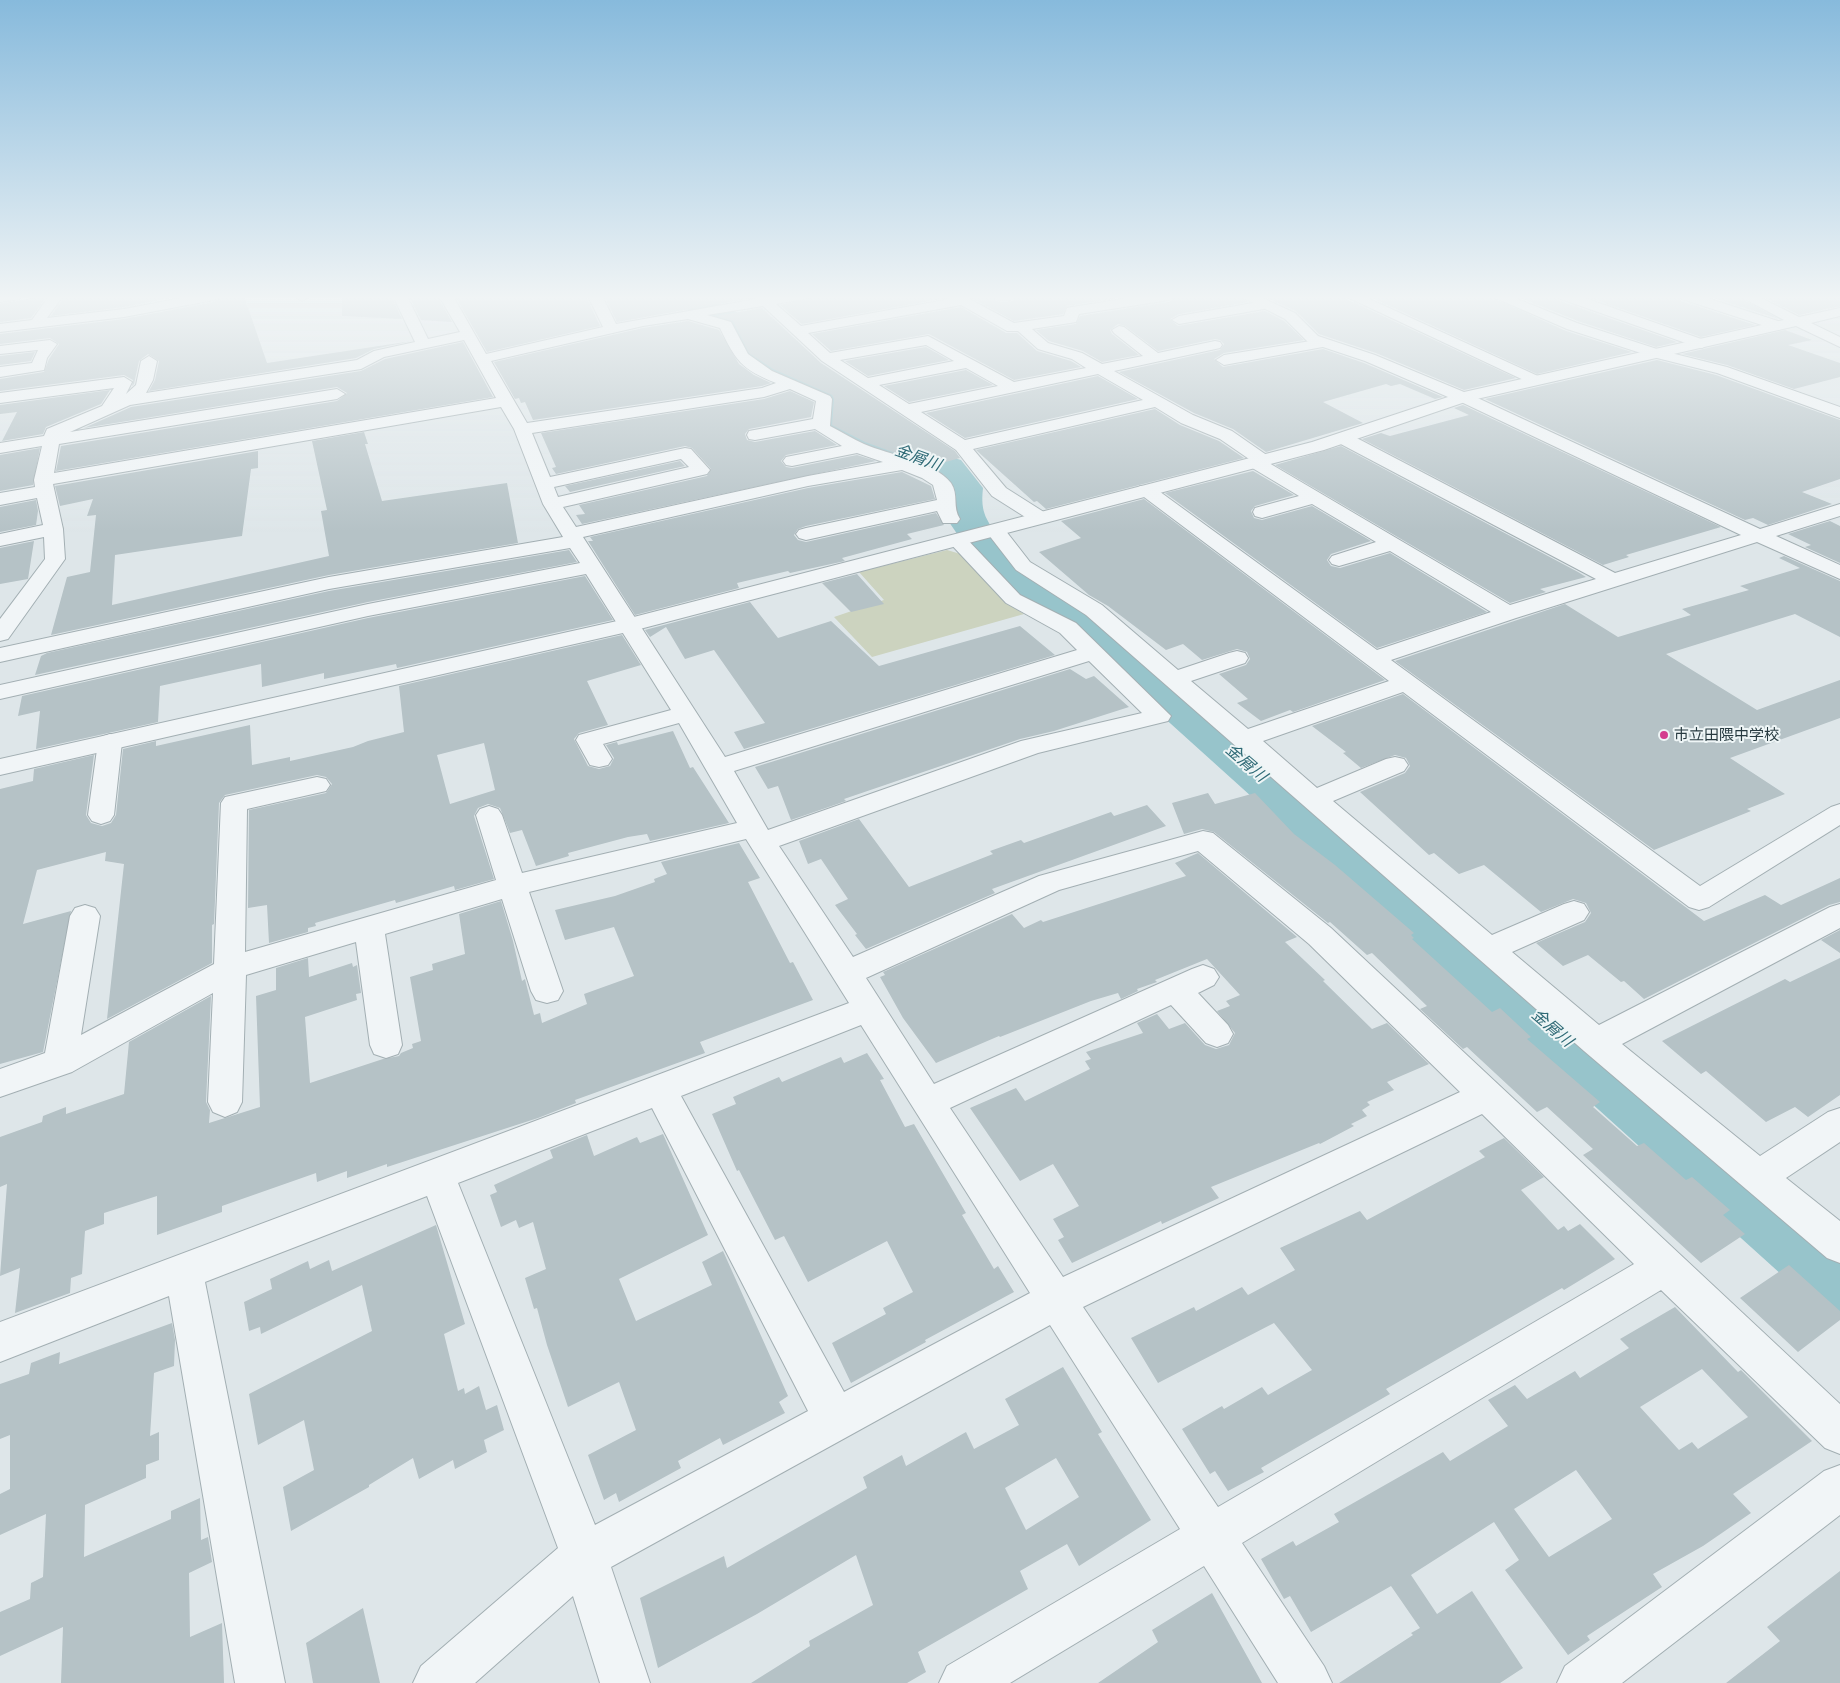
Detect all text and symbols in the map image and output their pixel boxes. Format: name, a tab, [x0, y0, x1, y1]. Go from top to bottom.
water label: 金屑川	[892, 441, 944, 475]
place label: 市立田隈中学校	[1674, 726, 1779, 744]
marker: 市立田隈中学校	[1658, 729, 1670, 741]
water label: 金屑川	[1222, 740, 1270, 786]
water label: 金屑川	[1528, 1005, 1576, 1051]

